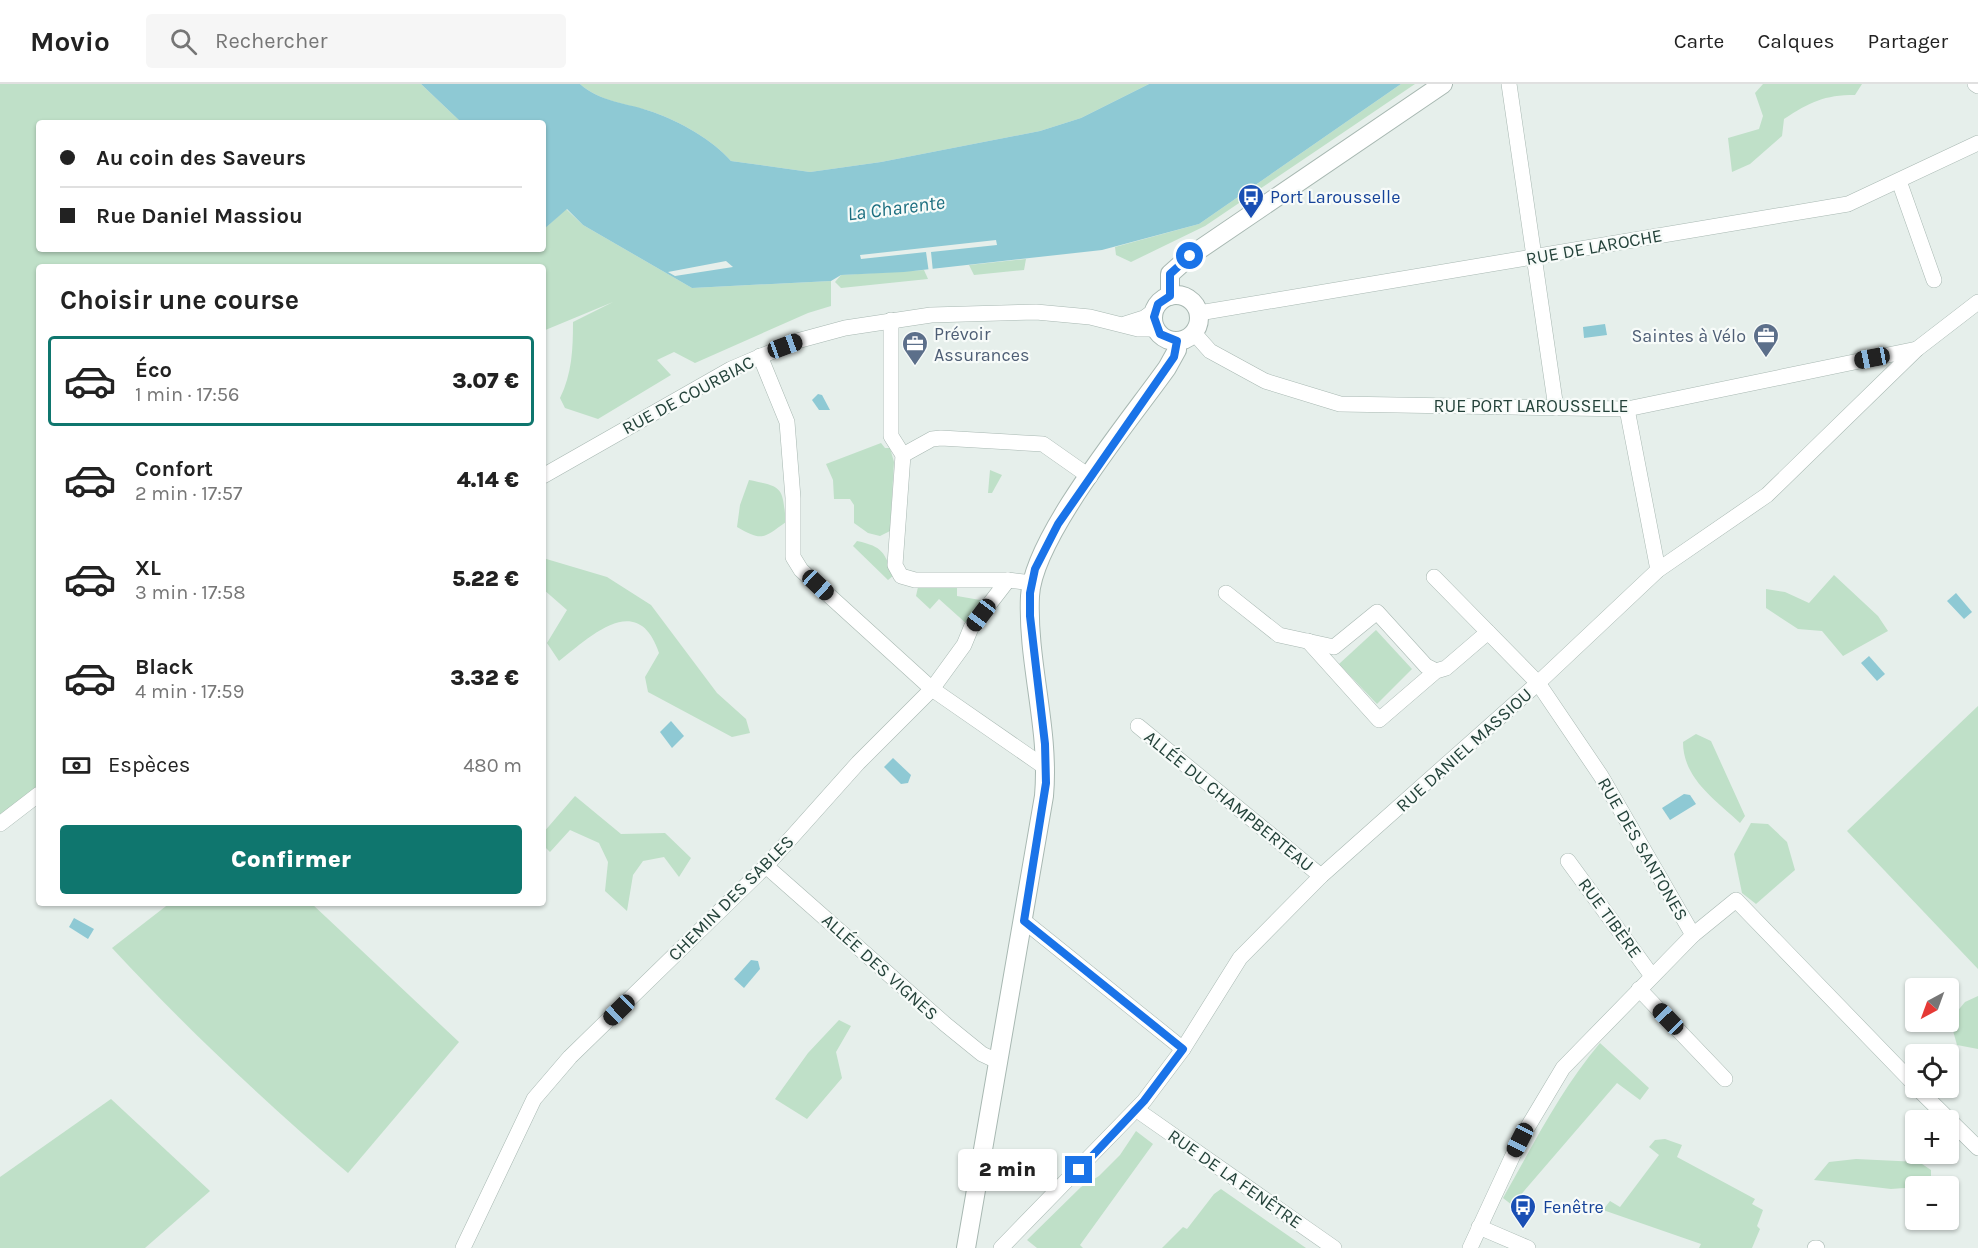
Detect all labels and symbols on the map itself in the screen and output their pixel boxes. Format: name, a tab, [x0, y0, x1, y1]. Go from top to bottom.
bus stop icon: Port Larousselle	[1236, 182, 1266, 220]
place label: Port Larousselle	[1270, 186, 1400, 208]
water label: La Charente	[846, 191, 946, 225]
street label: RUE DE LAROCHE	[1524, 224, 1664, 270]
route start	[1176, 242, 1203, 269]
office icon: Saintes à Vélo	[1751, 321, 1781, 359]
place label: Prévoir Assurances	[934, 323, 1029, 366]
place label: Saintes à Vélo	[1631, 325, 1746, 347]
office icon: Prévoir Assurances	[900, 329, 930, 367]
car	[765, 331, 805, 361]
car	[1853, 346, 1891, 370]
street label: RUE DE COURBIAC	[618, 351, 758, 439]
street label: RUE PORT LAROUSSELLE	[1433, 395, 1629, 417]
car	[799, 566, 837, 604]
car	[963, 595, 999, 635]
street label: RUE DANIEL MASSIOU	[1391, 683, 1537, 817]
street label: ALLÉE DU CHAMPBERTEAU	[1140, 725, 1319, 876]
street label: RUE DES SANTONES	[1593, 773, 1693, 925]
street label: CHEMIN DES SABLES	[663, 830, 799, 966]
street label: RUE TIBÈRE	[1574, 873, 1647, 962]
street label: ALLÉE DES VIGNES	[817, 908, 943, 1025]
north arrow	[1905, 978, 1959, 1032]
car	[600, 991, 638, 1029]
car	[1649, 1000, 1687, 1038]
car	[1504, 1120, 1536, 1160]
street label: RUE DE LA FENÊTRE	[1164, 1125, 1306, 1233]
callout: 2 min	[959, 1149, 1058, 1191]
route end	[1065, 1156, 1092, 1183]
bus stop icon: Fenêtre	[1508, 1192, 1538, 1230]
place label: Fenêtre	[1543, 1196, 1604, 1218]

